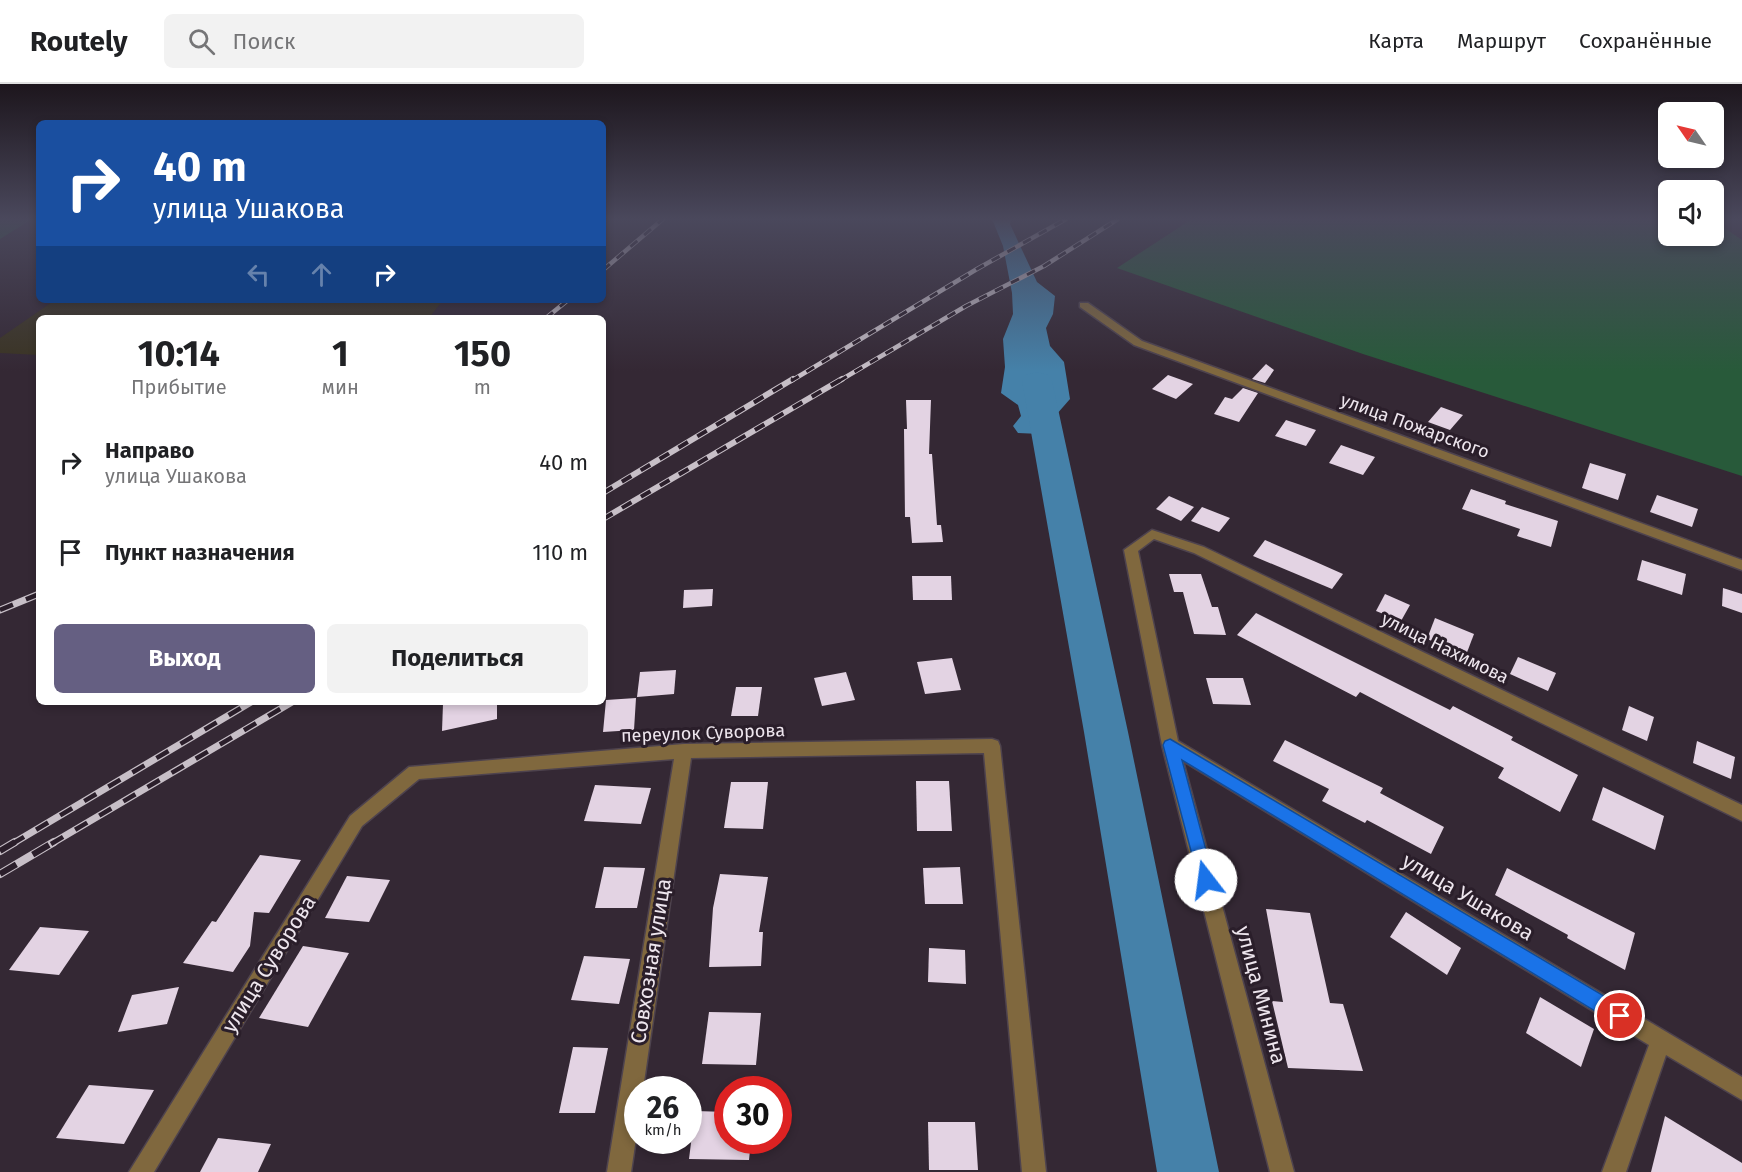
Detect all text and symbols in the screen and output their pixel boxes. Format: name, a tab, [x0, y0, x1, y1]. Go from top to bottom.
search box	[164, 14, 584, 68]
text: Routely	[30, 25, 128, 58]
icon: search	[185, 25, 218, 58]
text: Поиск	[233, 28, 295, 55]
text: Карта	[1368, 28, 1424, 54]
text: Маршрут	[1457, 28, 1546, 54]
text: Сохранённые	[1579, 28, 1712, 54]
north arrow	[1658, 102, 1724, 168]
map controls	[1658, 102, 1724, 246]
text: 40 m	[153, 142, 247, 192]
icon: right	[54, 144, 132, 222]
button: sound	[1658, 180, 1724, 246]
text: улица Ушакова	[153, 193, 345, 225]
icon: left	[242, 258, 275, 291]
icon: ahead	[305, 258, 338, 291]
icon: right	[368, 258, 401, 291]
text: 10:14	[138, 332, 220, 376]
text: 1	[332, 332, 349, 376]
text: 150	[454, 332, 511, 376]
text: Прибытие	[131, 375, 227, 399]
text: мин	[322, 375, 359, 399]
text: m	[474, 375, 491, 399]
street label: улица Пожарского	[1338, 389, 1492, 463]
text: Направо	[105, 437, 194, 464]
icon: right	[54, 446, 87, 479]
text: 40 m	[539, 449, 588, 476]
text: улица Ушакова	[105, 464, 247, 488]
icon: arrive	[54, 536, 87, 569]
text: Пункт назначения	[105, 539, 295, 566]
text: 110 m	[532, 539, 588, 566]
street label: улица Нахимова	[1378, 608, 1512, 688]
button: Выход	[54, 624, 315, 693]
button: Поделиться	[327, 624, 588, 693]
street label: переулок Суворова	[621, 719, 785, 747]
street label: улица Ушакова	[1397, 847, 1539, 947]
position arrow	[1174, 848, 1238, 912]
street label: Совхозная улица	[625, 877, 677, 1045]
street label: улица Суворова	[216, 891, 322, 1037]
street label: улица Минина	[1230, 923, 1292, 1067]
pin	[1594, 990, 1645, 1041]
icon: arrive	[1603, 999, 1636, 1032]
speed limit sign: 30	[714, 1076, 792, 1154]
text: 26	[647, 1090, 679, 1126]
text: km/h	[644, 1121, 682, 1139]

